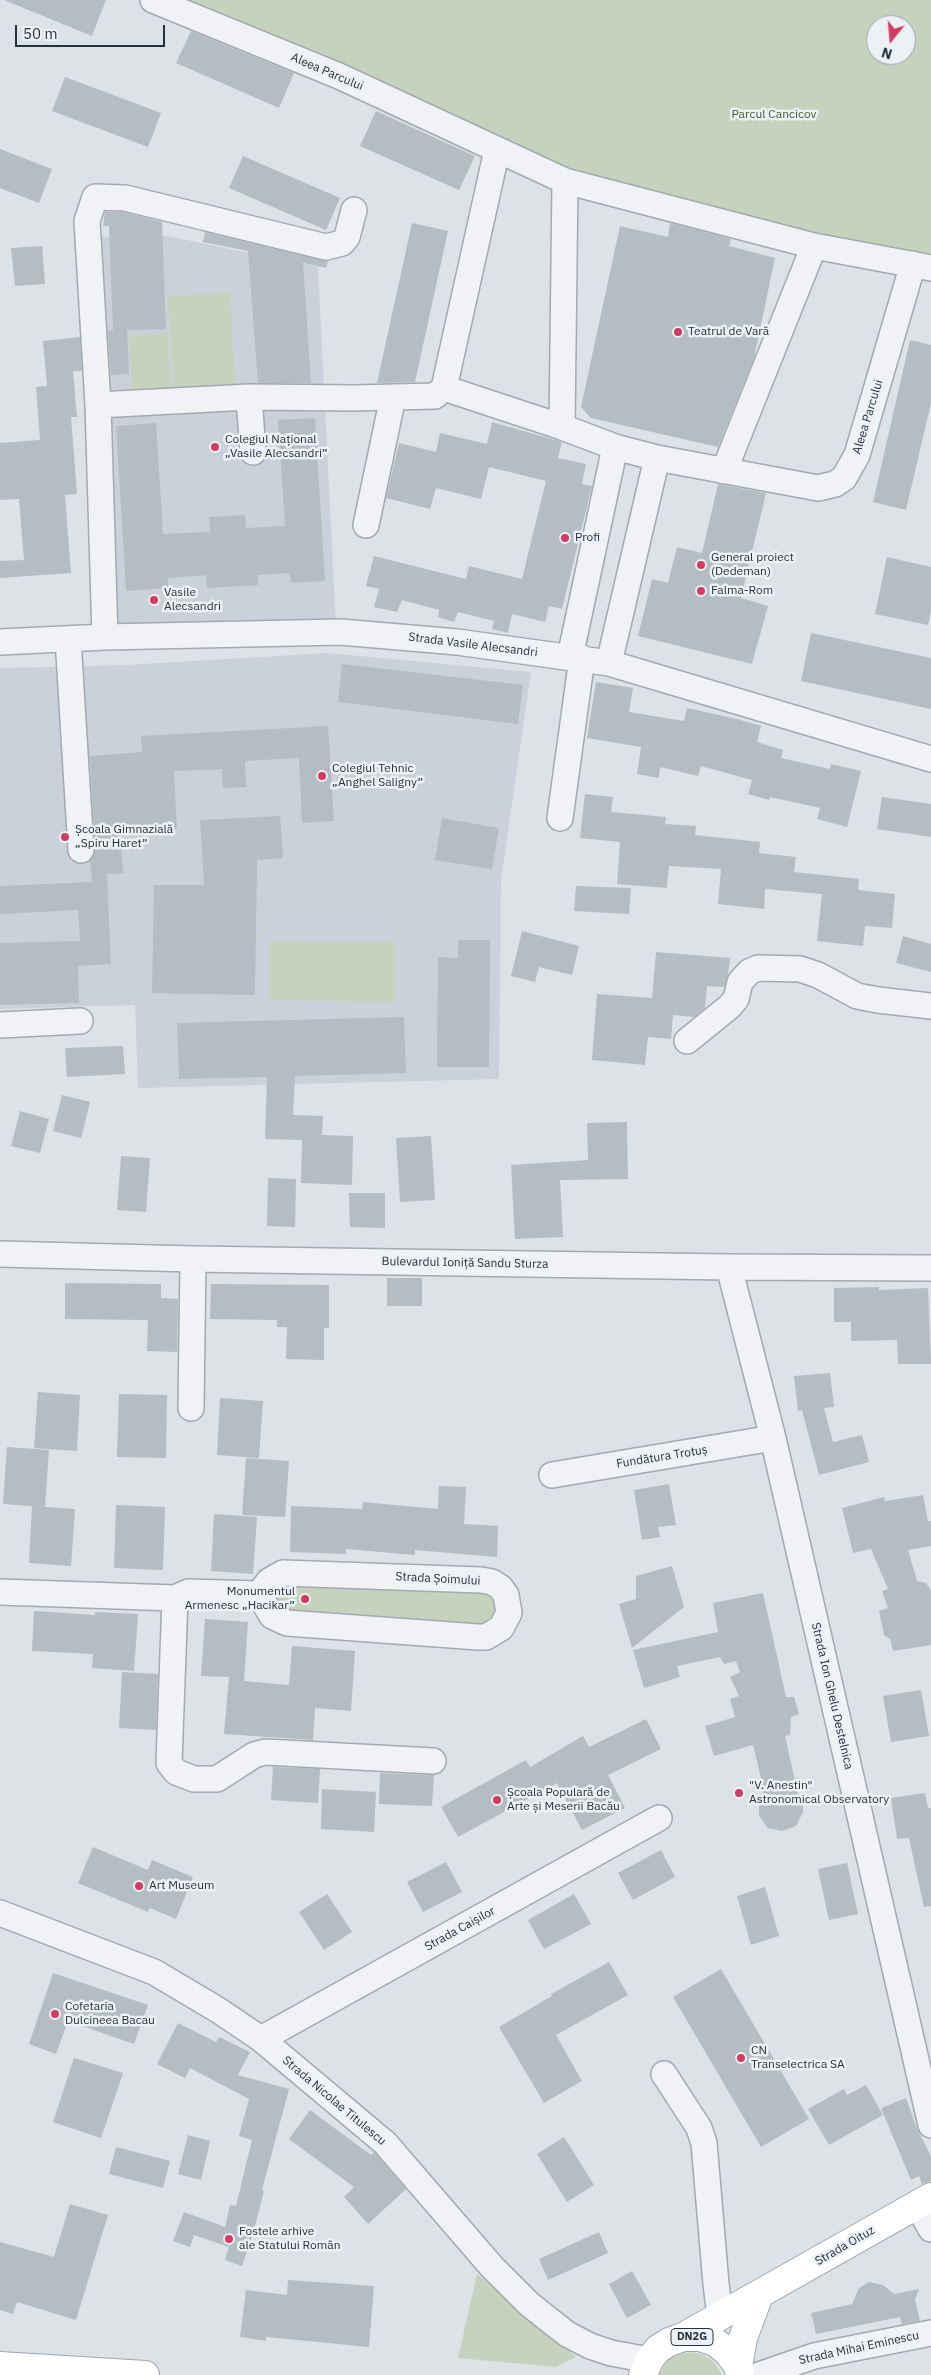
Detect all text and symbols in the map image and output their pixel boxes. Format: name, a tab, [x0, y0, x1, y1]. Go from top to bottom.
scale bar	[18, 15, 168, 47]
north arrow	[866, 15, 916, 65]
text: 50 m	[23, 24, 58, 43]
text: N	[879, 43, 894, 63]
street label: Aleea Parcului	[289, 50, 365, 94]
park label: Parcul Cancicov	[731, 108, 817, 122]
place label: Teatrul de Vară	[688, 325, 769, 339]
marker: Teatrul de Vară	[672, 326, 684, 338]
street label: Aleea Parcului	[850, 378, 886, 456]
place label: Colegiul Național „Vasile Alecsandri”	[225, 433, 328, 461]
marker: Colegiul Național „Vasile Alecsandri”	[209, 441, 221, 453]
place label: Profi	[575, 531, 600, 545]
marker: Profi	[559, 532, 571, 544]
place label: General proiect (Dedeman)	[711, 551, 794, 579]
marker: General proiect (Dedeman)	[695, 559, 707, 571]
place label: Falma-Rom	[711, 584, 773, 598]
marker: Falma-Rom	[695, 585, 707, 597]
place label: Vasile Alecsandri	[164, 586, 221, 614]
marker: Vasile Alecsandri	[148, 594, 160, 606]
street label: Strada Vasile Alecsandri	[408, 630, 538, 660]
place label: Colegiul Tehnic „Anghel Saligny”	[332, 762, 423, 790]
marker: Colegiul Tehnic „Anghel Saligny”	[316, 770, 328, 782]
place label: Școala Gimnazială „Spiru Haret”	[75, 823, 173, 851]
marker: Școala Gimnazială „Spiru Haret”	[59, 831, 71, 843]
street label: Bulevardul Ioniță Sandu Sturza	[382, 1254, 548, 1272]
street label: Fundătura Trotuș	[615, 1443, 709, 1471]
street label: Strada Șoimului	[395, 1570, 481, 1588]
place label: Monumentul Armenesc „Hacikar”	[185, 1585, 295, 1613]
marker: Monumentul Armenesc „Hacikar”	[299, 1593, 311, 1605]
street label: Strada Ion Ghelu Destelnica	[808, 1621, 856, 1771]
place label: "V. Anestin" Astronomical Observatory	[749, 1779, 889, 1807]
place label: Școala Populară de Arte și Meserii Bacău	[507, 1786, 620, 1814]
marker: "V. Anestin" Astronomical Observatory	[733, 1787, 745, 1799]
marker: Școala Populară de Arte și Meserii Bacău	[491, 1794, 503, 1806]
place label: Art Museum	[149, 1879, 214, 1893]
marker: Art Museum	[133, 1880, 145, 1892]
street label: Strada Caișilor	[422, 1904, 498, 1954]
place label: Cofetaria Dulcineea Bacau	[65, 2000, 155, 2028]
marker: Cofetaria Dulcineea Bacau	[49, 2008, 61, 2020]
place label: CN Transelectrica SA	[751, 2044, 845, 2072]
marker: CN Transelectrica SA	[735, 2052, 747, 2064]
street label: Strada Nicolae Titulescu	[279, 2053, 389, 2149]
street label: Strada Oituz	[813, 2223, 877, 2269]
place label: Fostele arhive ale Statului Român	[239, 2225, 341, 2253]
marker: Fostele arhive ale Statului Român	[223, 2233, 235, 2245]
road number: DN2G	[671, 2328, 713, 2346]
street label: Strada Mihai Eminescu	[798, 2328, 920, 2368]

